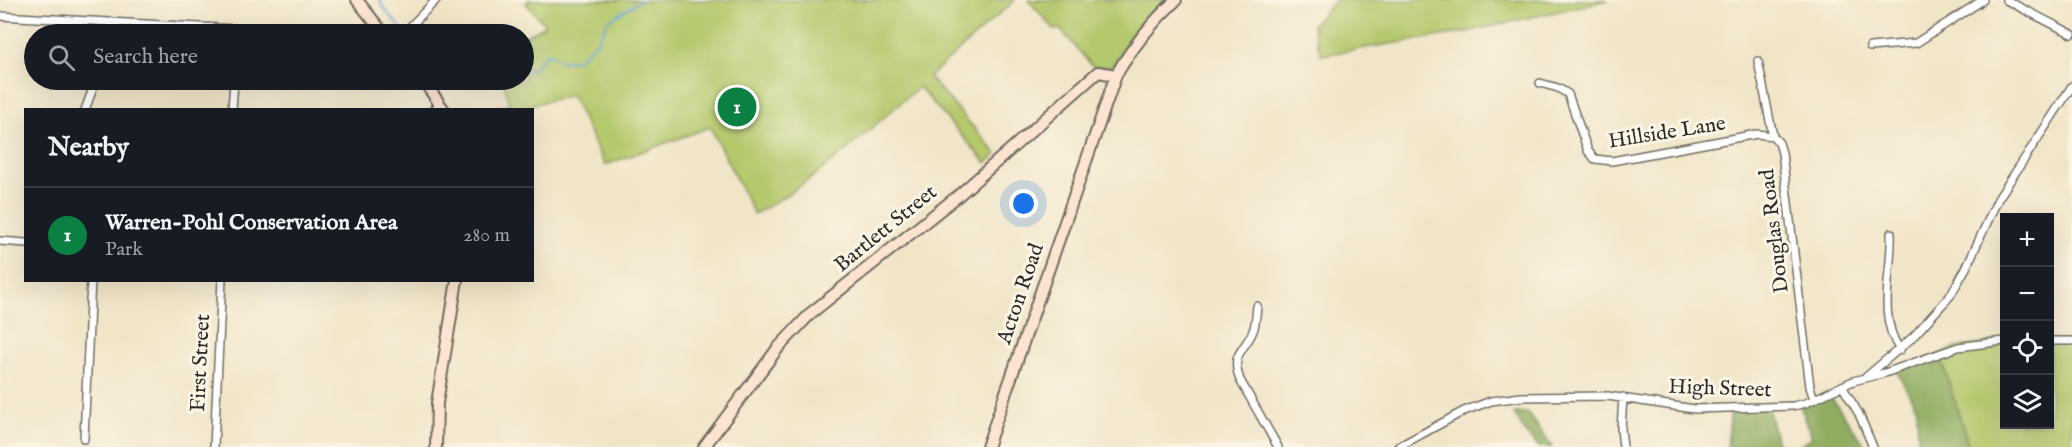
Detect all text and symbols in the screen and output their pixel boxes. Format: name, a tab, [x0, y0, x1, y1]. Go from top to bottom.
search box	[24, 24, 534, 90]
icon: search	[45, 41, 78, 74]
text: Search here	[93, 43, 198, 71]
pin: 1	[718, 84, 756, 130]
street label: Hillside Lane	[1606, 110, 1728, 156]
text: Nearby	[48, 131, 129, 164]
street label: Douglas Road	[1754, 167, 1796, 295]
street label: Bartlett Street	[829, 179, 943, 279]
your location	[1009, 189, 1038, 218]
text: Warren-Pohl Conservation Area	[105, 209, 397, 237]
map controls	[2000, 213, 2054, 429]
button: +	[2000, 213, 2054, 267]
text: 1	[64, 223, 71, 248]
text: 280 m	[463, 223, 510, 248]
text: Park	[105, 237, 143, 262]
street label: Acton Road	[991, 239, 1051, 349]
button: −	[2000, 267, 2054, 321]
street label: First Street	[185, 313, 217, 413]
button: locate	[2000, 321, 2054, 375]
street label: High Street	[1668, 374, 1772, 404]
button: layers	[2000, 375, 2054, 429]

